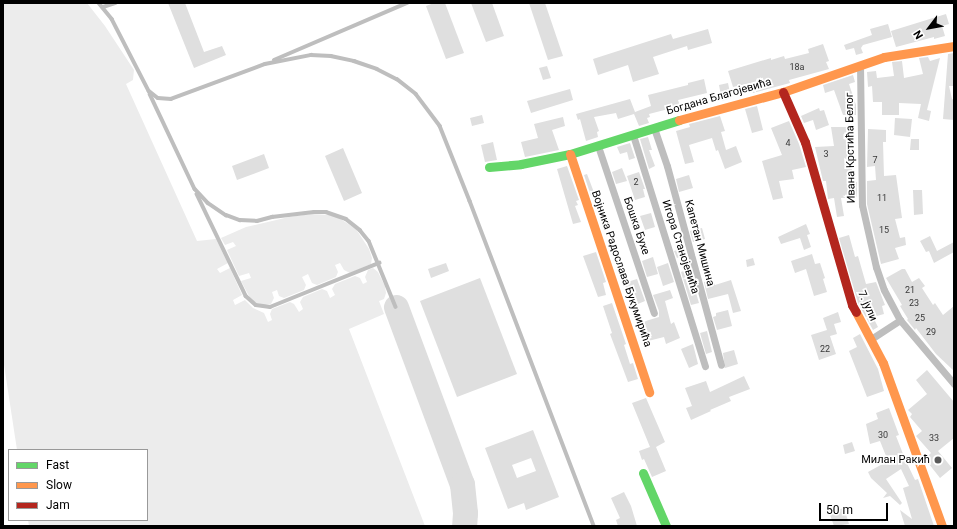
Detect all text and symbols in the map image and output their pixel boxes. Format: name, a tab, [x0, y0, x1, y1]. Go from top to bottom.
north arrow	[909, 8, 949, 48]
text: N	[911, 28, 926, 41]
house number: 18a	[789, 62, 805, 72]
street label: Богдана Благојевића	[665, 76, 773, 118]
street label: Ивана Крстића Белог	[843, 93, 859, 203]
house number: 4	[785, 138, 791, 148]
house number: 3	[823, 149, 829, 159]
house number: 7	[872, 155, 878, 165]
house number: 2	[633, 177, 639, 187]
street label: Војника Радослава Букумирића	[588, 189, 654, 349]
house number: 11	[877, 193, 887, 203]
street label: Бошка Бухе	[620, 195, 652, 257]
street label: Игора Станојевића	[659, 198, 701, 296]
street label: Капетан Мишина	[681, 198, 717, 288]
house number: 15	[879, 225, 889, 235]
house number: 21	[905, 285, 915, 295]
street label: 7. јули	[854, 289, 880, 323]
house number: 23	[909, 298, 919, 308]
house number: 25	[915, 313, 925, 323]
house number: 29	[926, 327, 936, 337]
house number: 22	[820, 344, 830, 354]
house number: 30	[878, 430, 888, 440]
house number: 33	[929, 433, 939, 443]
legend	[8, 449, 148, 521]
place label: Милан Ракић	[861, 453, 930, 467]
marker: Милан Ракић	[933, 455, 943, 465]
text: Fast	[46, 458, 69, 472]
text: Slow	[46, 478, 72, 492]
scale bar	[821, 495, 890, 521]
text: Jam	[46, 498, 70, 512]
text: 50 m	[826, 503, 853, 517]

